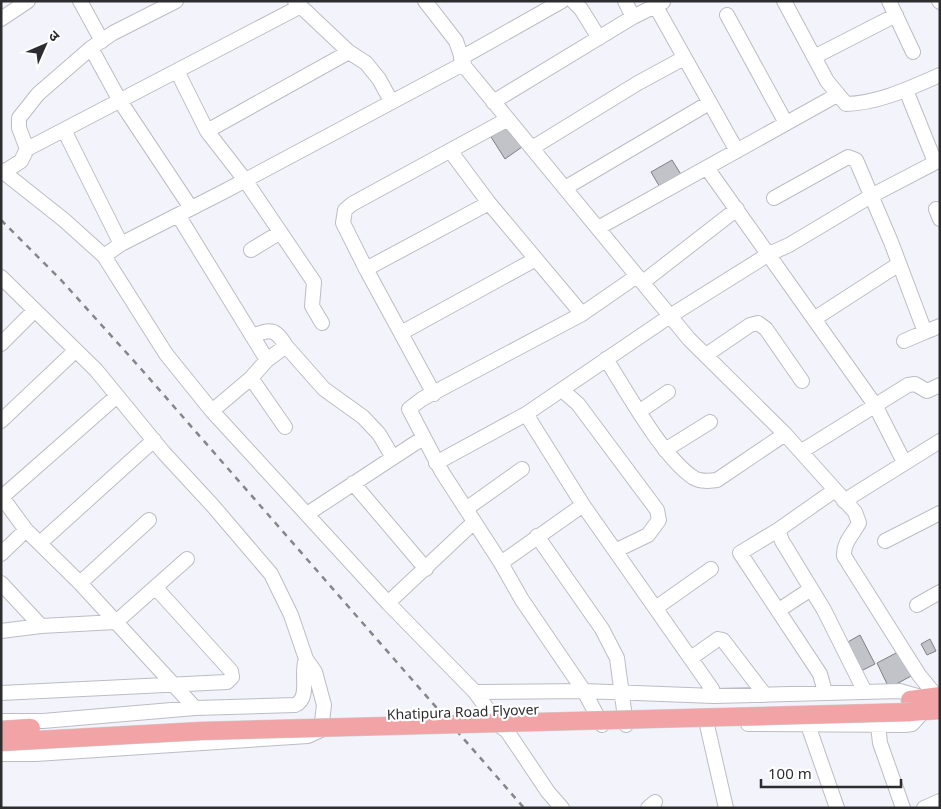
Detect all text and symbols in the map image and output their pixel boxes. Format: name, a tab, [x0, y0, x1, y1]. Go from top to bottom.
north arrow	[20, 20, 70, 70]
text: उ	[45, 26, 65, 46]
street label: Khatipura Road Flyover	[387, 699, 540, 724]
scale bar	[761, 756, 901, 788]
text: 100 m	[768, 763, 812, 783]

